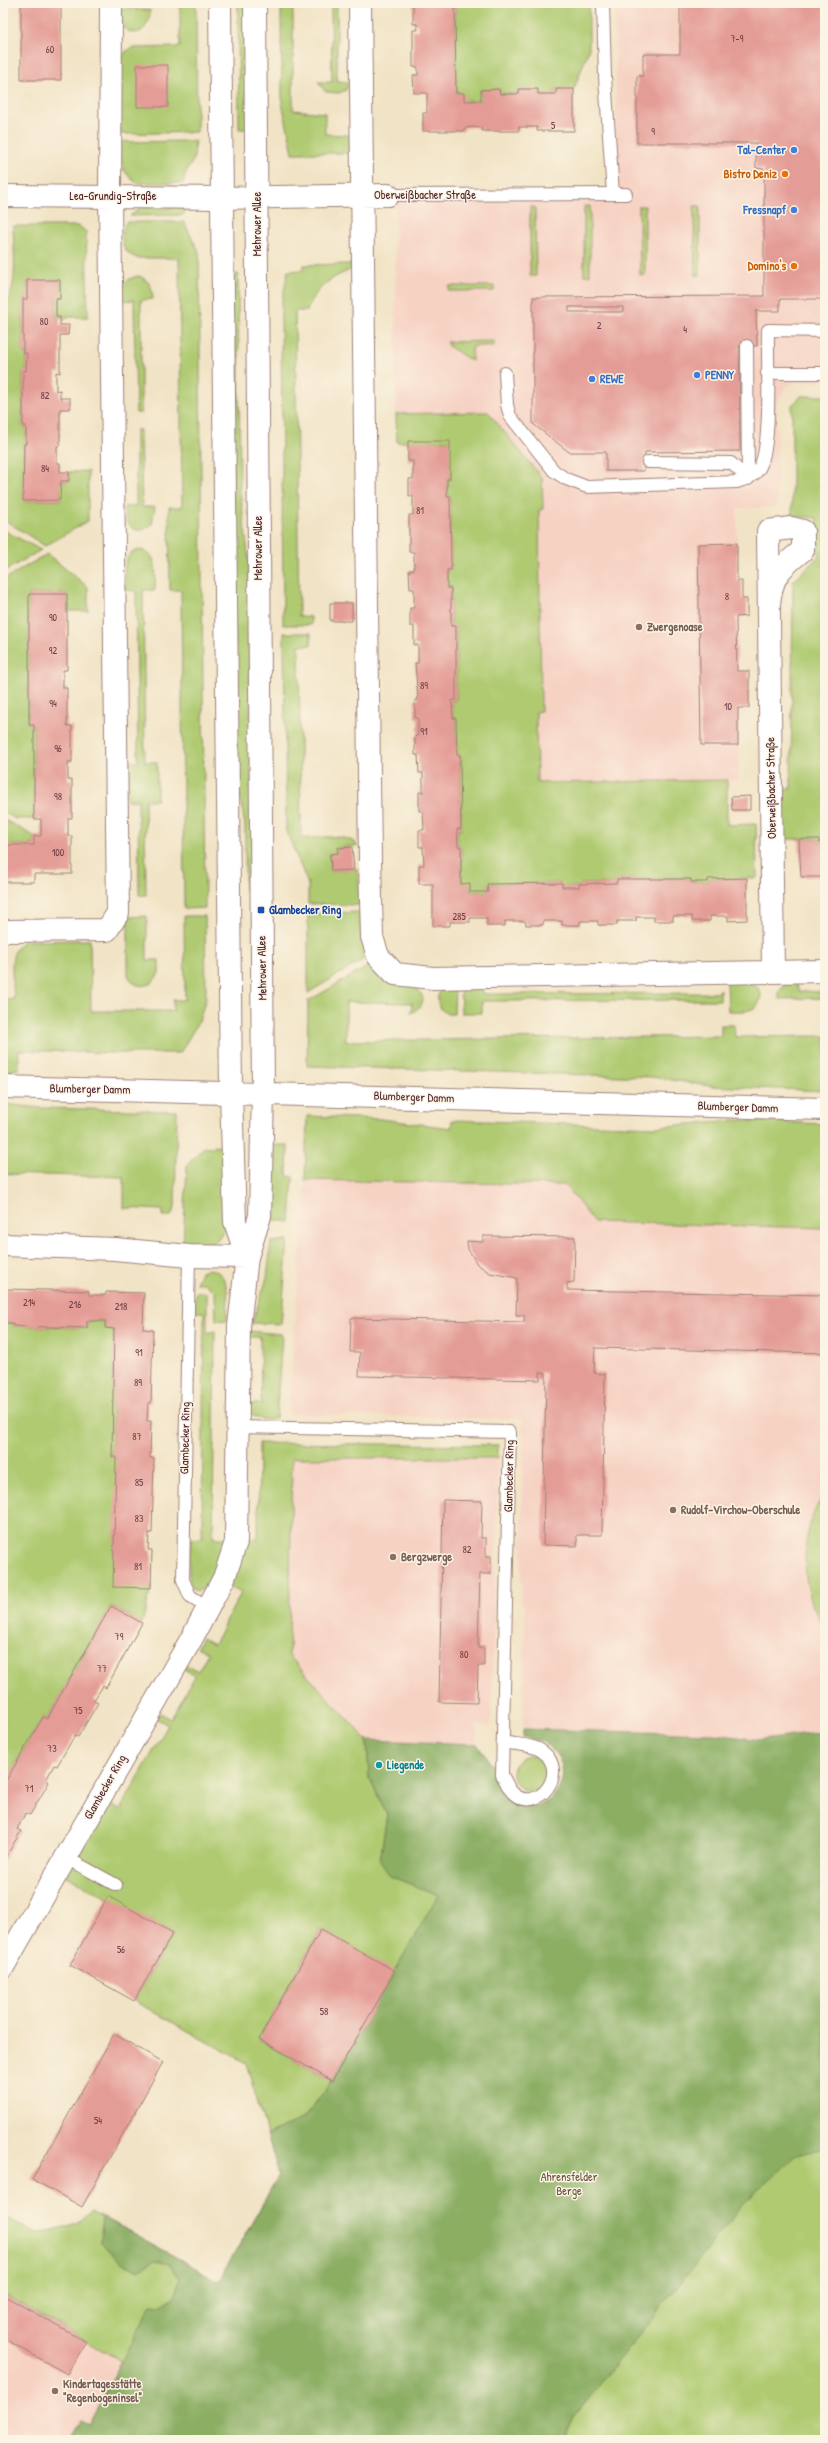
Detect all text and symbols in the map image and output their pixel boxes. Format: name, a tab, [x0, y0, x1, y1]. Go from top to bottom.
house number: 7-9	[731, 32, 744, 45]
house number: 60	[46, 43, 55, 56]
house number: 5	[551, 119, 556, 132]
house number: 9	[651, 125, 655, 138]
place label: Tal-Center	[736, 141, 786, 158]
marker: Tal-Center	[789, 145, 799, 155]
place label: Bistro Deniz	[724, 165, 778, 182]
marker: Bistro Deniz	[780, 169, 790, 179]
street label: Oberweißbacher Straße	[374, 186, 476, 203]
street label: Lea-Grundig-Straße	[69, 187, 157, 204]
street label: Mehrower Allee	[248, 191, 265, 256]
place label: Fressnapf	[742, 201, 787, 219]
marker: Fressnapf	[789, 205, 799, 215]
place label: Domino's	[748, 257, 786, 274]
marker: Domino's	[789, 261, 799, 271]
house number: 80	[40, 315, 49, 328]
house number: 2	[597, 319, 602, 332]
house number: 4	[683, 323, 687, 336]
place label: PENNY	[705, 366, 735, 383]
place label: REWE	[600, 370, 624, 387]
marker: PENNY	[692, 370, 702, 380]
marker: REWE	[587, 374, 597, 384]
house number: 82	[40, 389, 50, 402]
house number: 84	[41, 462, 49, 475]
house number: 81	[416, 504, 424, 517]
street label: Mehrower Allee	[249, 515, 266, 580]
house number: 8	[725, 590, 729, 603]
house number: 90	[49, 611, 58, 624]
place label: Zwergenoase	[647, 618, 703, 636]
marker: Zwergenoase	[634, 622, 644, 632]
house number: 92	[49, 644, 57, 657]
house number: 89	[420, 679, 428, 692]
house number: 94	[49, 697, 57, 710]
house number: 10	[724, 700, 733, 713]
house number: 91	[420, 725, 428, 738]
street label: Oberweißbacher Straße	[761, 737, 780, 839]
house number: 96	[54, 742, 62, 755]
house number: 98	[54, 790, 62, 803]
house number: 100	[52, 846, 65, 859]
place label: Glambecker Ring	[269, 901, 342, 919]
marker: Glambecker Ring	[256, 905, 266, 915]
house number: 285	[452, 910, 466, 923]
street label: Mehrower Allee	[252, 935, 271, 1001]
street label: Blumberger Damm	[49, 1079, 131, 1098]
street label: Blumberger Damm	[373, 1087, 455, 1106]
street label: Blumberger Damm	[697, 1097, 779, 1116]
house number: 214	[23, 1296, 35, 1309]
house number: 216	[69, 1298, 81, 1311]
house number: 218	[115, 1300, 127, 1313]
house number: 91	[135, 1346, 143, 1359]
house number: 89	[134, 1376, 142, 1389]
street label: Glambecker Ring	[175, 1402, 194, 1474]
house number: 87	[132, 1430, 142, 1443]
street label: Glambecker Ring	[499, 1440, 518, 1512]
house number: 85	[135, 1476, 144, 1489]
place label: Rudolf-Virchow-Oberschule	[681, 1501, 800, 1518]
marker: Rudolf-Virchow-Oberschule	[668, 1505, 678, 1515]
house number: 83	[135, 1512, 144, 1525]
house number: 82	[462, 1543, 472, 1556]
place label: Bergzwerge	[401, 1548, 452, 1566]
marker: Bergzwerge	[388, 1552, 398, 1562]
house number: 81	[134, 1560, 142, 1573]
house number: 79	[115, 1630, 124, 1643]
house number: 80	[460, 1648, 469, 1661]
house number: 77	[97, 1662, 107, 1675]
house number: 75	[73, 1704, 83, 1717]
house number: 73	[47, 1742, 57, 1755]
street label: Glambecker Ring	[79, 1751, 130, 1822]
place label: Liegende	[387, 1756, 424, 1774]
marker: Liegende	[374, 1760, 384, 1770]
house number: 71	[25, 1782, 34, 1795]
house number: 56	[117, 1943, 125, 1956]
house number: 58	[320, 2005, 328, 2018]
house number: 54	[94, 2114, 102, 2127]
park label: Ahrensfelder Berge	[541, 2168, 598, 2199]
place label: Kindertagesstätte "Regenbogeninsel"	[63, 2375, 142, 2407]
marker: Kindertagesstätte "Regenbogeninsel"	[50, 2386, 60, 2396]

